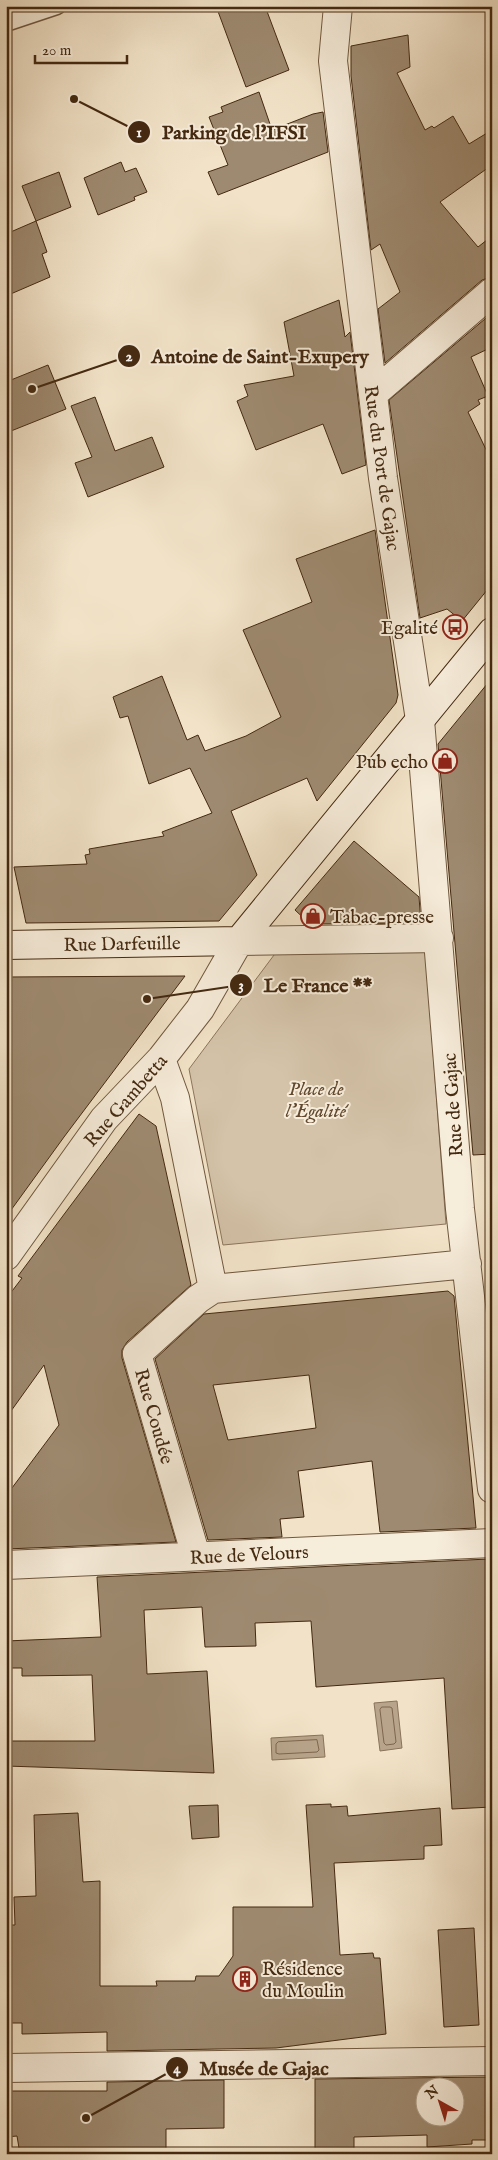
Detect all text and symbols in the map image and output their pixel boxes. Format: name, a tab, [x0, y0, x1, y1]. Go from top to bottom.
scale bar	[35, 32, 128, 64]
text: 20 m	[42, 41, 72, 60]
callout: Parking de l'IFSI	[127, 114, 317, 149]
text: Parking de l'IFSI	[162, 121, 307, 146]
text: 1	[136, 123, 142, 142]
callout: Antoine de Saint-Exupery	[116, 338, 379, 373]
text: Antoine de Saint-Exupery	[150, 345, 370, 370]
text: 2	[125, 347, 133, 366]
street label: Rue du Port de Gajac	[358, 384, 405, 553]
bus stop icon: Egalité	[442, 614, 468, 640]
place label: Egalité	[381, 617, 438, 641]
shop icon: Pub echo	[432, 748, 458, 774]
place label: Pub echo	[356, 751, 428, 775]
shop icon: Tabac-presse	[300, 903, 326, 929]
place label: Tabac-presse	[330, 906, 434, 930]
street label: Rue Darfeuille	[63, 932, 181, 958]
callout: Le France **	[229, 967, 383, 1002]
text: Le France **	[264, 974, 373, 999]
text: 3	[238, 976, 244, 995]
street label: Rue Gambetta	[80, 1049, 174, 1153]
street label: Rue de Gajac	[438, 1052, 470, 1158]
park label: Place de l'Égalité	[286, 1078, 350, 1124]
street label: Rue Coudée	[128, 1366, 178, 1467]
street label: Rue de Velours	[189, 1541, 309, 1571]
place label: Résidence du Moulin	[262, 1958, 344, 2004]
building icon: Résidence du Moulin	[232, 1966, 258, 1992]
callout: Musée de Gajac	[164, 2050, 338, 2085]
text: Musée de Gajac	[199, 2057, 329, 2082]
text: 4	[173, 2059, 181, 2078]
north arrow	[416, 2078, 466, 2128]
text: N	[421, 2082, 443, 2104]

